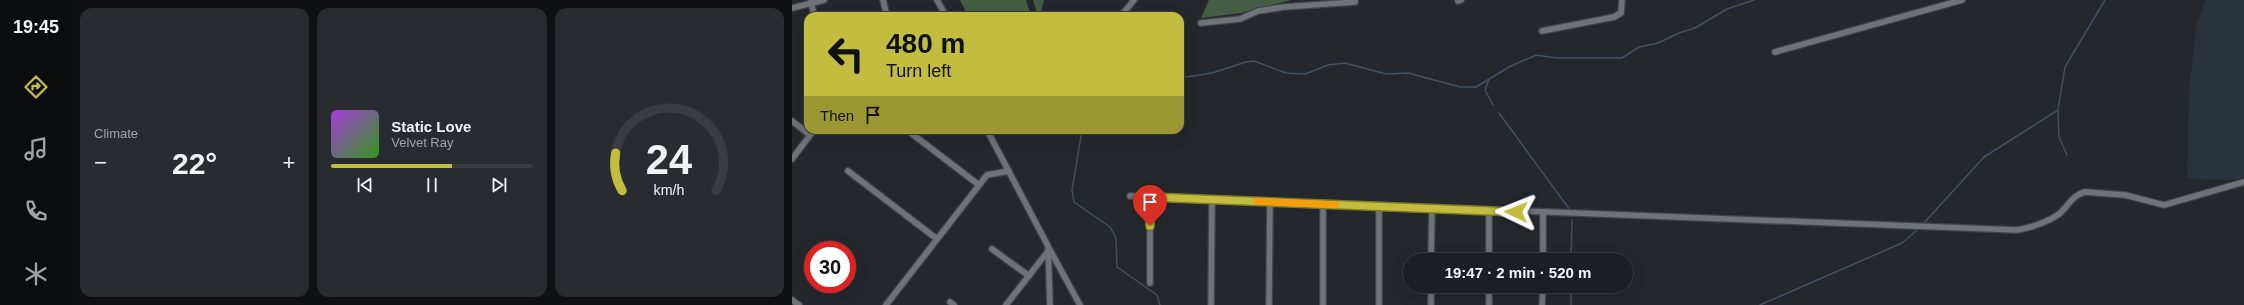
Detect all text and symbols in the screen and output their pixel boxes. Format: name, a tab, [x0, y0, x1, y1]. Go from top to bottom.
text: 19:45	[13, 17, 59, 37]
icon: left	[820, 28, 872, 80]
text: 480 m	[886, 28, 965, 59]
text: Turn left	[886, 61, 951, 81]
icon: directions	[22, 73, 50, 101]
icon: arrive	[862, 104, 884, 126]
text: Then	[820, 107, 854, 124]
text: Static Love	[391, 118, 471, 135]
text: Climate	[94, 126, 138, 141]
icon: music	[22, 135, 50, 163]
text: Velvet Ray	[391, 135, 453, 150]
text: 24	[646, 135, 692, 182]
text: 22°	[172, 147, 217, 180]
text: −	[94, 150, 107, 175]
text: +	[282, 150, 295, 175]
icon: previous	[354, 174, 376, 196]
icon: pause	[421, 174, 443, 196]
icon: next	[488, 174, 510, 196]
text: km/h	[654, 181, 685, 197]
pin	[1133, 185, 1167, 226]
icon: arrive	[1139, 191, 1161, 213]
position arrow	[1495, 191, 1537, 233]
icon: phone	[22, 197, 50, 225]
speed limit sign: 30	[804, 241, 856, 293]
icon: climate	[22, 260, 50, 288]
text: 19:47 · 2 min · 520 m	[1445, 264, 1591, 281]

